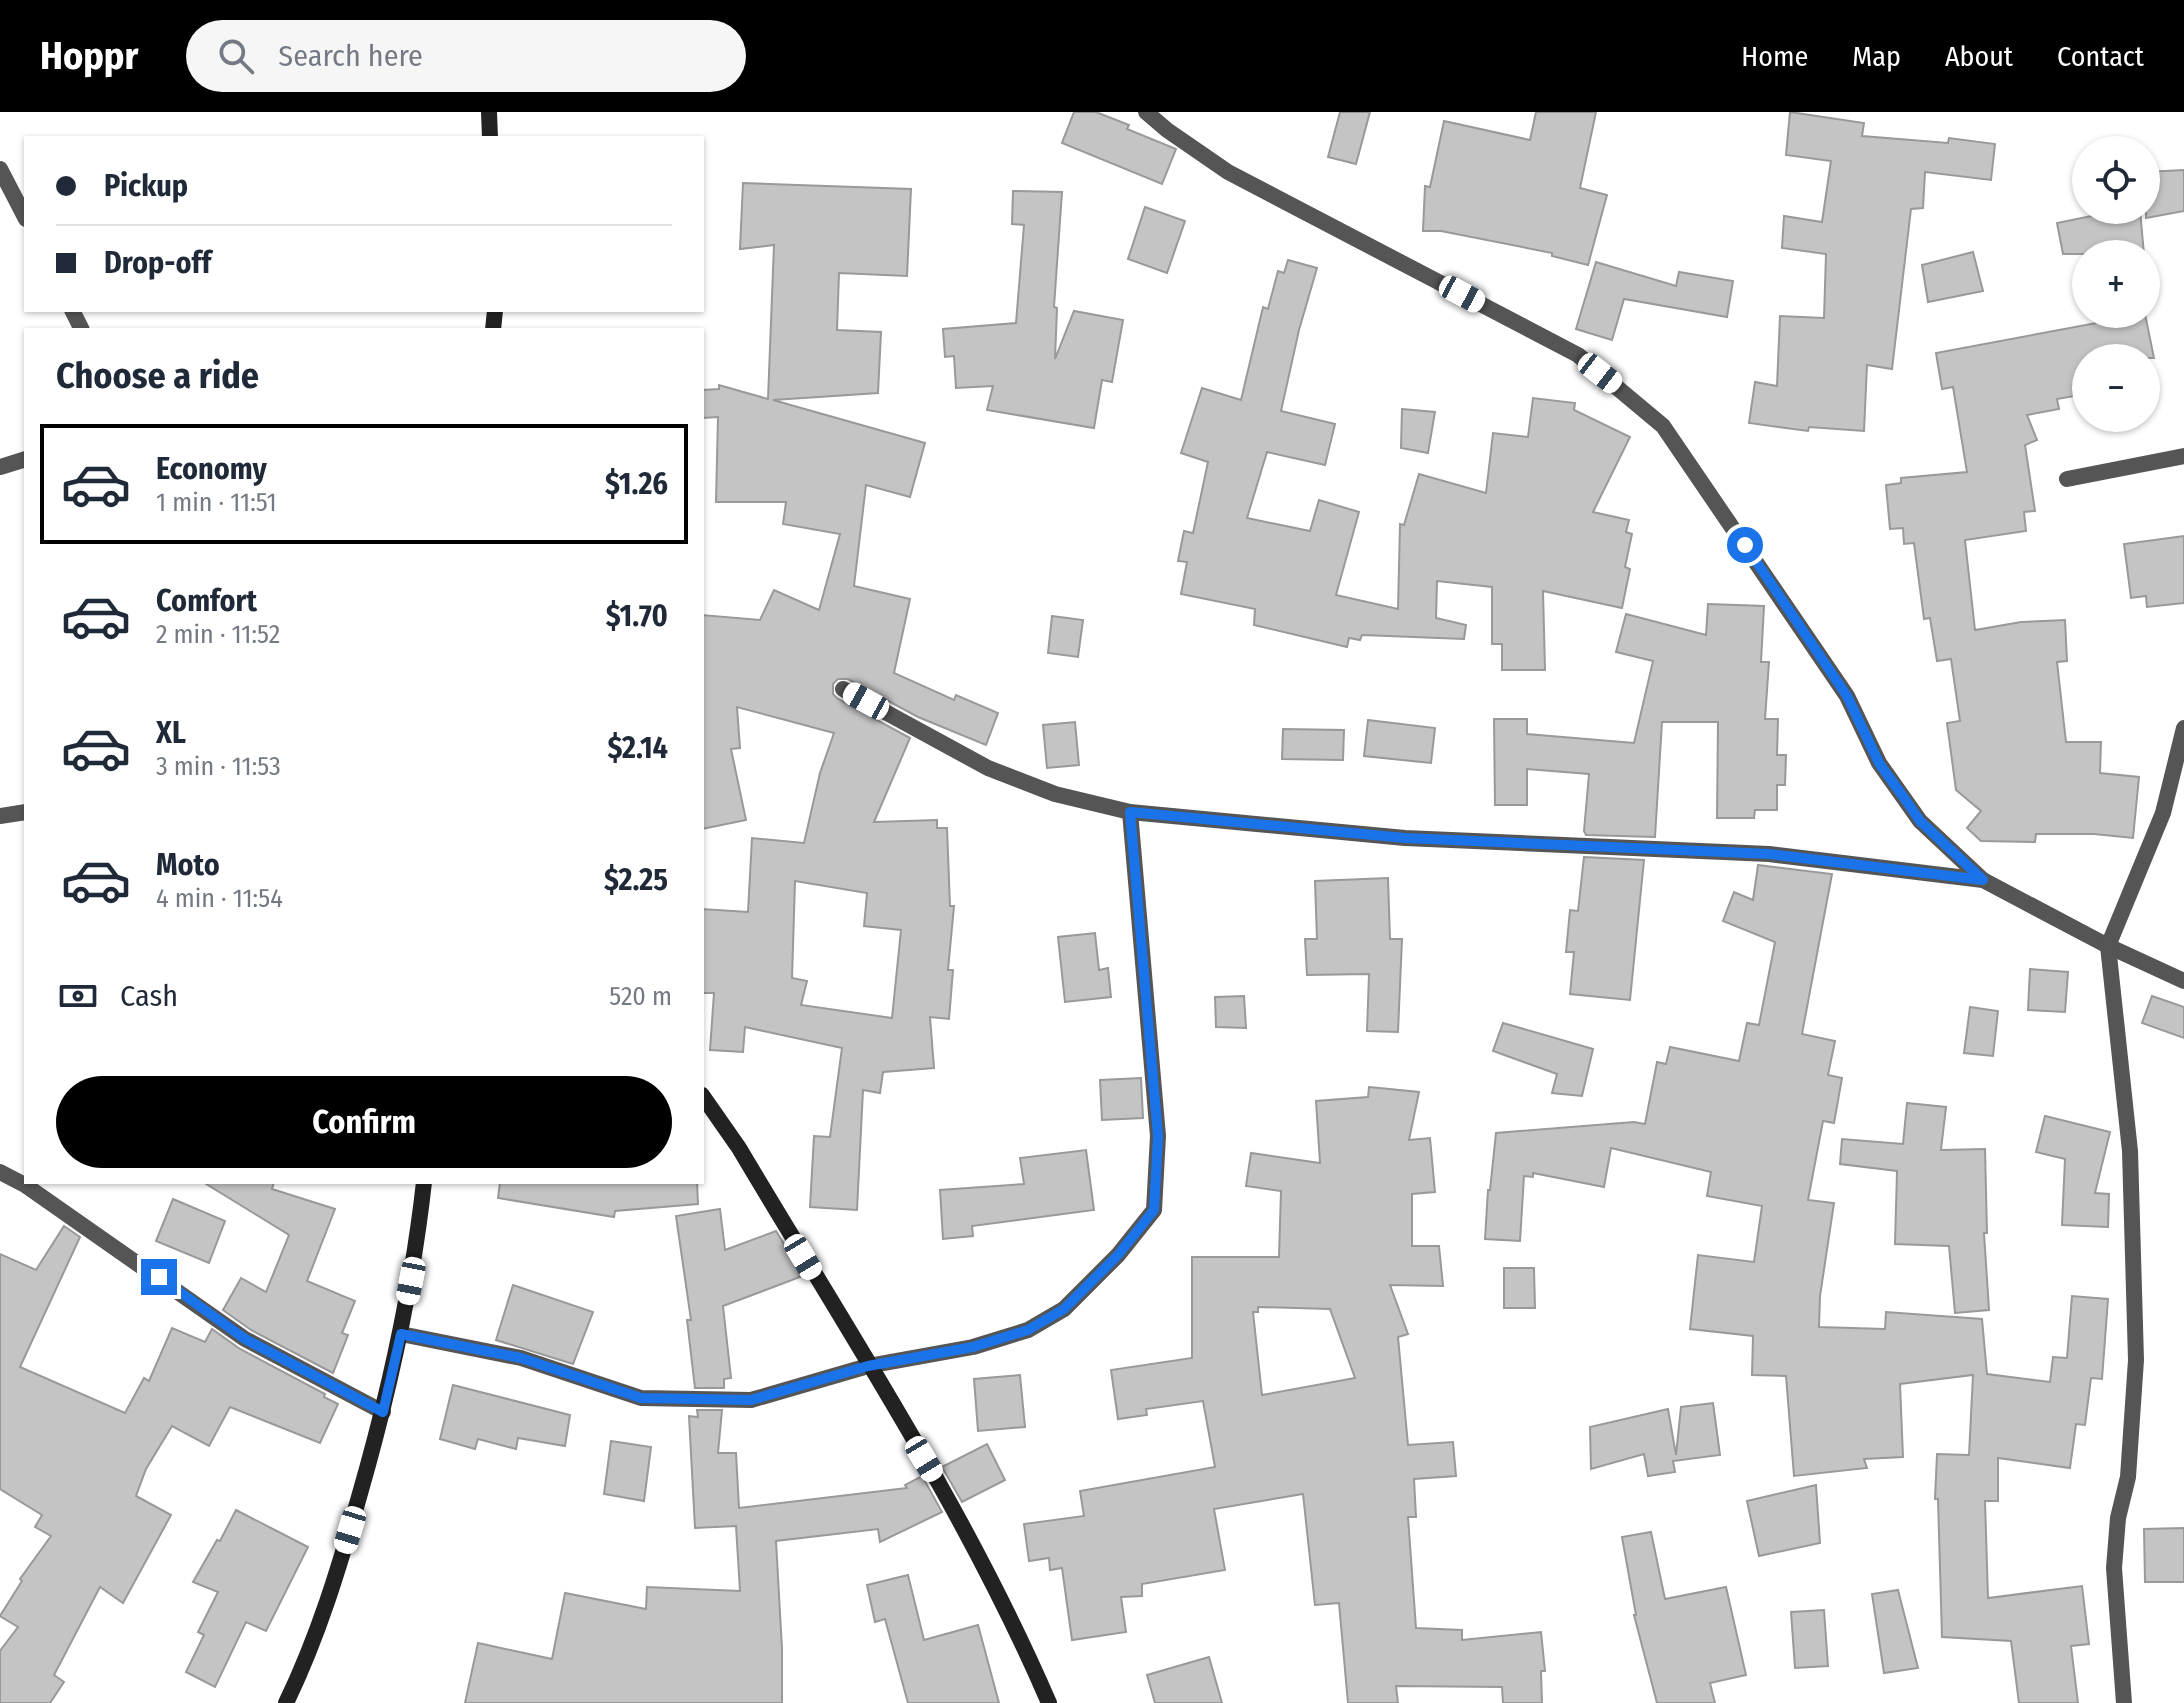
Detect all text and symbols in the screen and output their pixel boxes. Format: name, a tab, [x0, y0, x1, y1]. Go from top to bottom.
search box	[186, 20, 746, 92]
text: Hoppr	[40, 33, 138, 79]
icon: search	[214, 34, 258, 78]
text: Search here	[278, 38, 423, 74]
text: Home	[1741, 40, 1808, 73]
text: Map	[1852, 40, 1901, 73]
text: About	[1945, 40, 2013, 73]
text: Contact	[2057, 40, 2144, 73]
map controls	[2072, 136, 2160, 432]
button: locate	[2072, 136, 2160, 224]
text: Pickup	[104, 168, 188, 204]
button: +	[2072, 240, 2160, 328]
text: Drop-off	[104, 245, 211, 281]
car	[1435, 272, 1489, 316]
button: −	[2072, 344, 2160, 432]
car	[1574, 349, 1626, 397]
text: Choose a ride	[56, 354, 259, 398]
icon: car	[60, 448, 132, 520]
text: Economy	[156, 451, 267, 487]
text: $1.26	[605, 466, 668, 502]
text: 1 min · 11:51	[156, 487, 277, 518]
route start	[1727, 527, 1763, 563]
icon: car	[60, 580, 132, 652]
text: Comfort	[156, 583, 257, 619]
text: $1.70	[606, 598, 668, 634]
text: 2 min · 11:52	[156, 619, 280, 650]
car	[839, 679, 893, 723]
icon: car	[60, 712, 132, 784]
text: XL	[156, 715, 186, 751]
text: $2.14	[607, 730, 668, 766]
text: 3 min · 11:53	[156, 751, 281, 782]
icon: car	[60, 844, 132, 916]
text: Moto	[156, 847, 220, 883]
text: $2.25	[604, 862, 668, 898]
text: 4 min · 11:54	[156, 883, 283, 914]
icon: cash	[56, 974, 100, 1018]
text: Cash	[120, 978, 178, 1014]
text: 520 m	[609, 981, 672, 1012]
button: Confirm	[56, 1076, 672, 1168]
car	[780, 1230, 826, 1284]
car	[395, 1255, 427, 1307]
route end	[141, 1259, 177, 1295]
car	[901, 1432, 947, 1486]
car	[332, 1504, 368, 1556]

